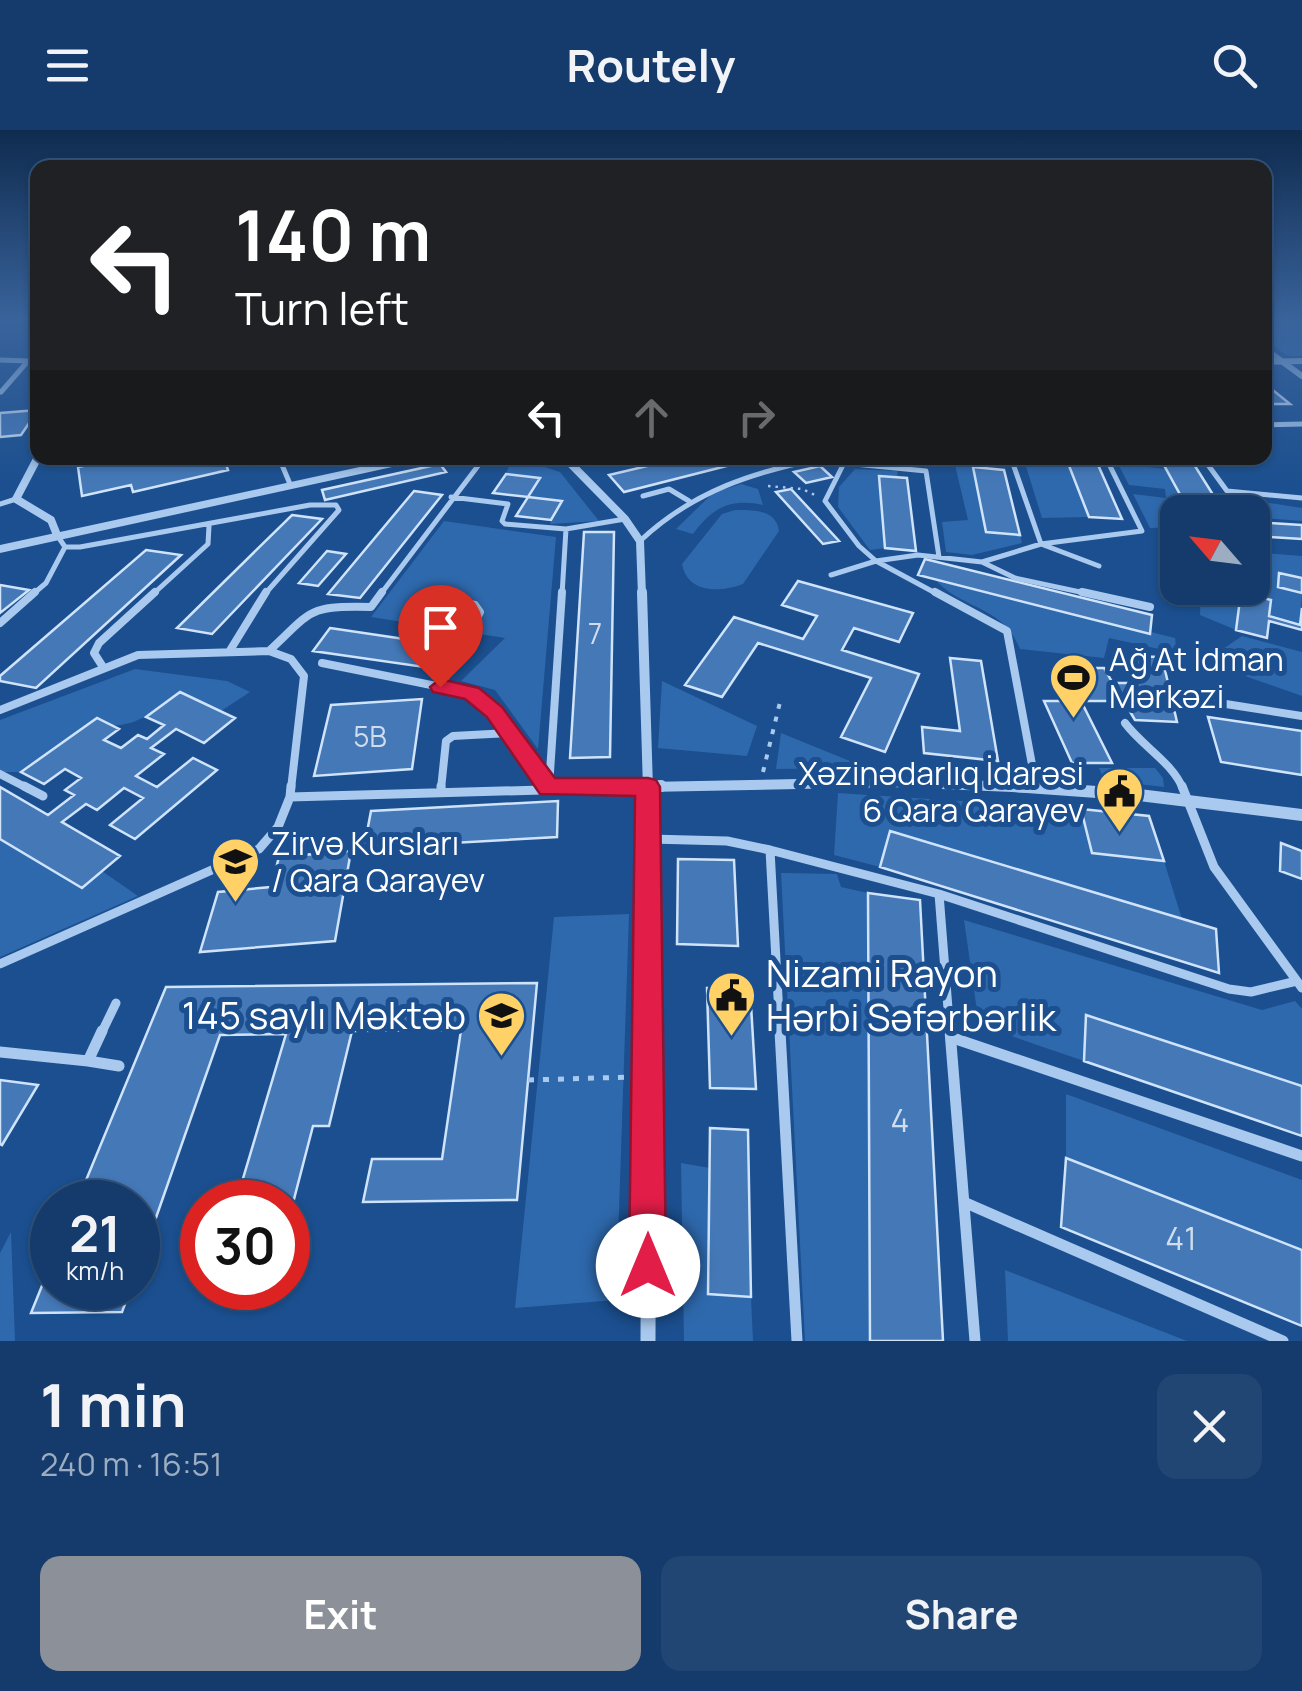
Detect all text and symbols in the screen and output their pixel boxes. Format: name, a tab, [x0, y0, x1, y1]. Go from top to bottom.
text: Routely	[567, 34, 735, 96]
icon: menu	[40, 38, 95, 93]
icon: search	[1207, 38, 1262, 93]
text: 140 m	[235, 186, 431, 282]
icon: left	[70, 200, 200, 330]
text: Turn left	[235, 277, 409, 339]
icon: left	[519, 390, 574, 445]
icon: ahead	[624, 390, 679, 445]
icon: right	[729, 390, 784, 445]
north arrow	[1160, 495, 1270, 605]
map controls	[1160, 495, 1270, 605]
pin	[398, 585, 483, 688]
icon: arrive	[413, 600, 468, 655]
house number: 7	[588, 614, 602, 652]
place label: Ağ At İdman Mərkəzi	[1109, 637, 1284, 718]
sports icon: Ağ At İdman Mərkəzi	[1048, 652, 1100, 720]
house number: 5B	[353, 717, 387, 755]
place label: Xəzinədarlıq İdarəsi 6 Qara Qarayev	[798, 751, 1084, 832]
public building icon: Xəzinədarlıq İdarəsi 6 Qara Qarayev	[1093, 766, 1145, 834]
place label: Zirvə Kursları / Qara Qarayev	[271, 821, 485, 902]
school or university icon: Zirvə Kursları / Qara Qarayev	[210, 836, 262, 904]
place label: Nizami Rayon Hərbi Səfərbərlik	[766, 946, 1057, 1042]
public building icon: Nizami Rayon Hərbi Səfərbərlik	[705, 970, 757, 1038]
place label: 145 saylı Məktəb	[182, 988, 466, 1040]
school or university icon: 145 saylı Məktəb	[475, 990, 527, 1058]
house number: 4	[891, 1098, 909, 1142]
speed limit sign: 30	[180, 1180, 310, 1310]
text: 21	[69, 1199, 121, 1267]
position arrow	[596, 1214, 700, 1318]
house number: 41	[1165, 1216, 1197, 1260]
text: km/h	[66, 1253, 124, 1288]
text: 1 min	[40, 1363, 187, 1445]
button: close	[1157, 1374, 1262, 1479]
text: 240 m · 16:51	[40, 1442, 222, 1486]
button: Exit	[40, 1556, 641, 1671]
button: Share	[661, 1556, 1262, 1671]

